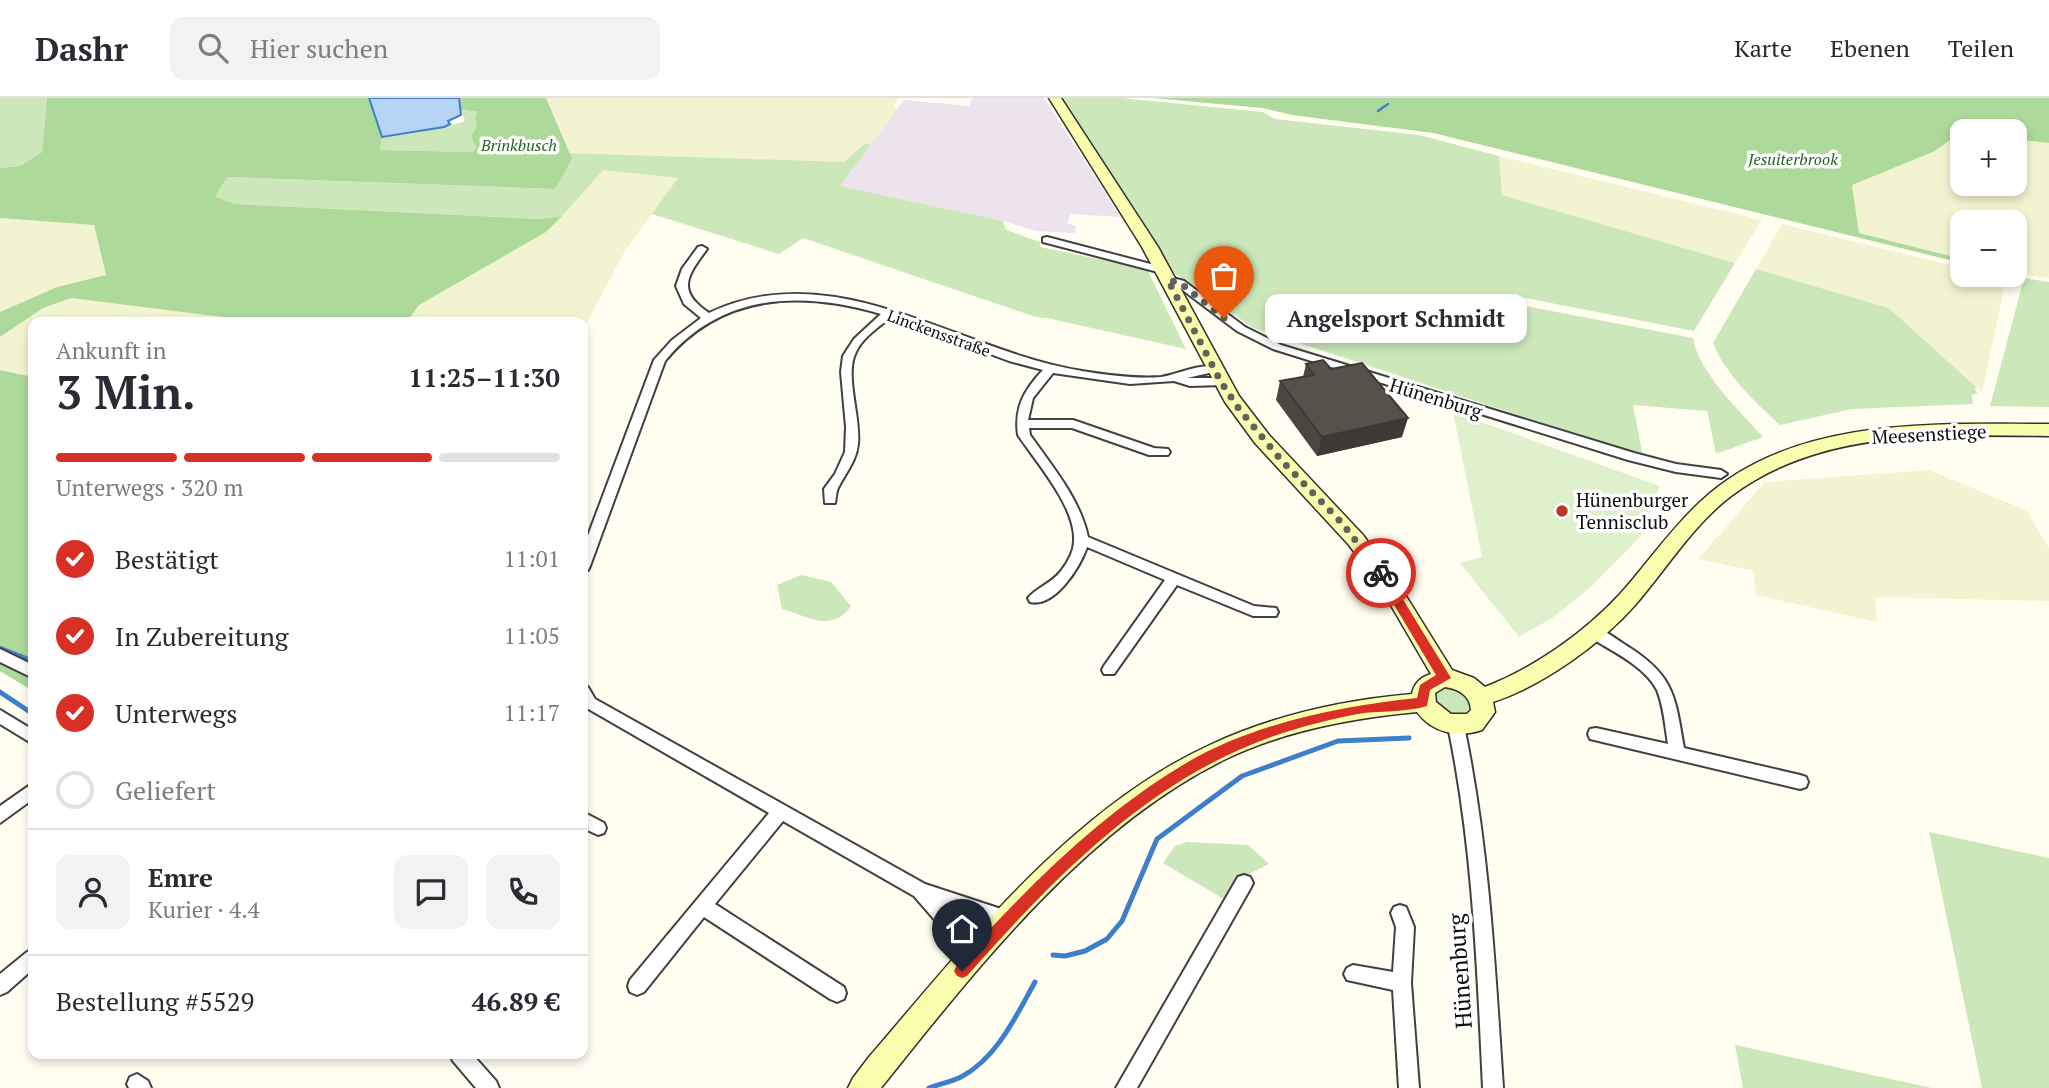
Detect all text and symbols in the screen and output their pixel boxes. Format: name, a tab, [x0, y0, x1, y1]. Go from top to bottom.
search box	[170, 17, 660, 80]
text: Dashr	[35, 27, 128, 70]
icon: search	[194, 29, 232, 67]
text: Hier suchen	[250, 31, 388, 65]
text: Karte	[1734, 32, 1792, 64]
text: Ebenen	[1830, 32, 1910, 64]
text: Teilen	[1948, 32, 2014, 64]
map controls	[1950, 119, 2027, 287]
button: +	[1950, 119, 2027, 196]
park label: Brinkbusch	[480, 134, 557, 156]
park label: Jesuiterbrook	[1747, 148, 1838, 170]
button: −	[1950, 210, 2027, 287]
pin	[1194, 246, 1254, 318]
icon: bag	[1205, 257, 1243, 295]
callout: Angelsport Schmidt	[1266, 294, 1528, 342]
text: Angelsport Schmidt	[1287, 303, 1505, 334]
street label: Linckensstraße	[884, 304, 994, 362]
text: Ankunft in	[56, 335, 166, 366]
text: 11:25–11:30	[408, 360, 560, 394]
text: 3 Min.	[56, 361, 196, 422]
street label: Hünenburg	[1387, 372, 1486, 424]
street label: Meesenstiege	[1871, 418, 1987, 449]
text: Unterwegs · 320 m	[56, 472, 243, 503]
place label: Hünenburger Tennisclub	[1576, 487, 1689, 534]
marker: Hünenburger Tennisclub	[1554, 503, 1570, 519]
courier	[1346, 538, 1416, 608]
icon: check	[56, 540, 94, 578]
text: Bestätigt	[115, 542, 219, 576]
text: 11:01	[503, 543, 560, 574]
icon: bike	[1362, 554, 1400, 592]
icon: check	[56, 617, 94, 655]
text: In Zubereitung	[115, 619, 289, 653]
text: 11:05	[503, 620, 560, 651]
icon: check	[56, 694, 94, 732]
text: Unterwegs	[115, 696, 238, 730]
text: 11:17	[503, 697, 560, 728]
text: Geliefert	[115, 773, 216, 807]
button: person	[56, 855, 130, 929]
button: chat	[394, 855, 468, 929]
button: phone	[486, 855, 560, 929]
text: Emre	[148, 860, 213, 894]
text: Kurier · 4.4	[148, 894, 260, 925]
pin	[932, 899, 992, 971]
icon: home	[943, 910, 981, 948]
street label: Hünenburg	[1440, 911, 1479, 1030]
text: Bestellung #5529	[56, 984, 254, 1018]
text: 46.89 €	[472, 984, 560, 1018]

